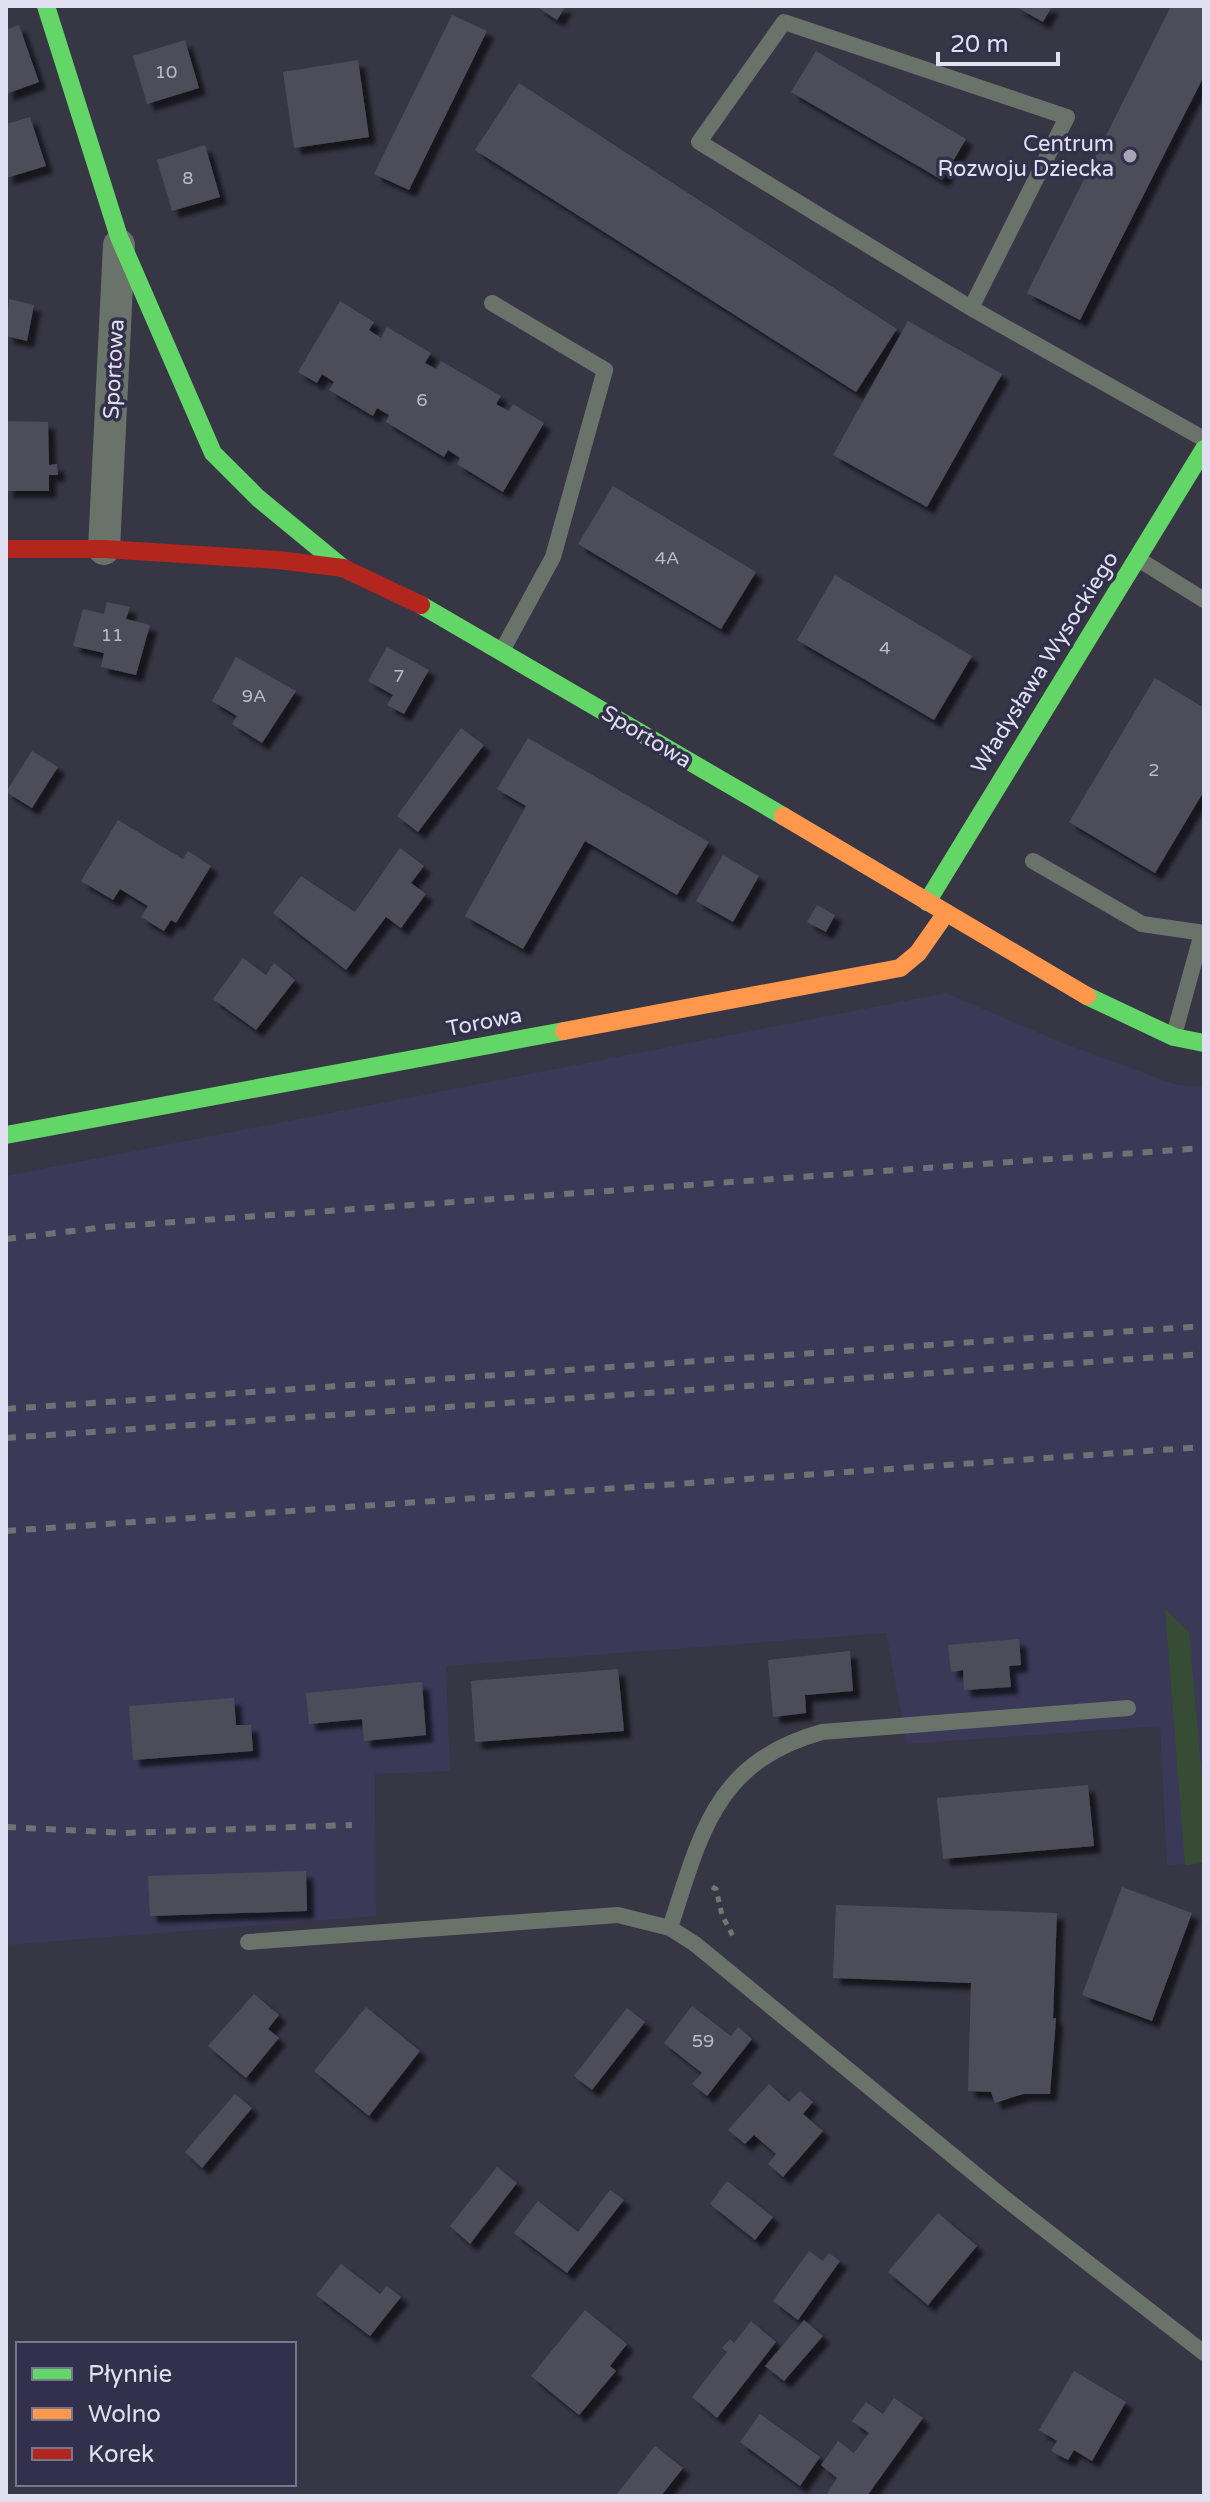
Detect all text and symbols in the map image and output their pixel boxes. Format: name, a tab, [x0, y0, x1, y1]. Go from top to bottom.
scale bar	[938, 16, 1058, 66]
text: 20 m	[950, 30, 1008, 59]
house number: 10	[155, 61, 177, 83]
place label: Centrum Rozwoju Dziecka	[937, 131, 1114, 182]
marker: Centrum Rozwoju Dziecka	[1121, 147, 1139, 165]
house number: 8	[182, 167, 194, 189]
street label: Sportowa	[98, 318, 130, 420]
house number: 6	[416, 389, 428, 411]
house number: 4A	[655, 547, 679, 569]
street label: Władysława Wysockiego	[966, 547, 1124, 778]
house number: 11	[101, 624, 123, 646]
house number: 4	[879, 637, 891, 659]
house number: 7	[393, 665, 405, 687]
house number: 9A	[242, 685, 266, 707]
street label: Sportowa	[597, 700, 696, 774]
house number: 2	[1148, 759, 1160, 781]
street label: Torowa	[444, 1002, 524, 1042]
house number: 59	[692, 2030, 714, 2052]
legend	[16, 2342, 296, 2486]
text: Płynnie	[88, 2360, 172, 2389]
text: Wolno	[88, 2400, 161, 2429]
text: Korek	[88, 2440, 154, 2469]

